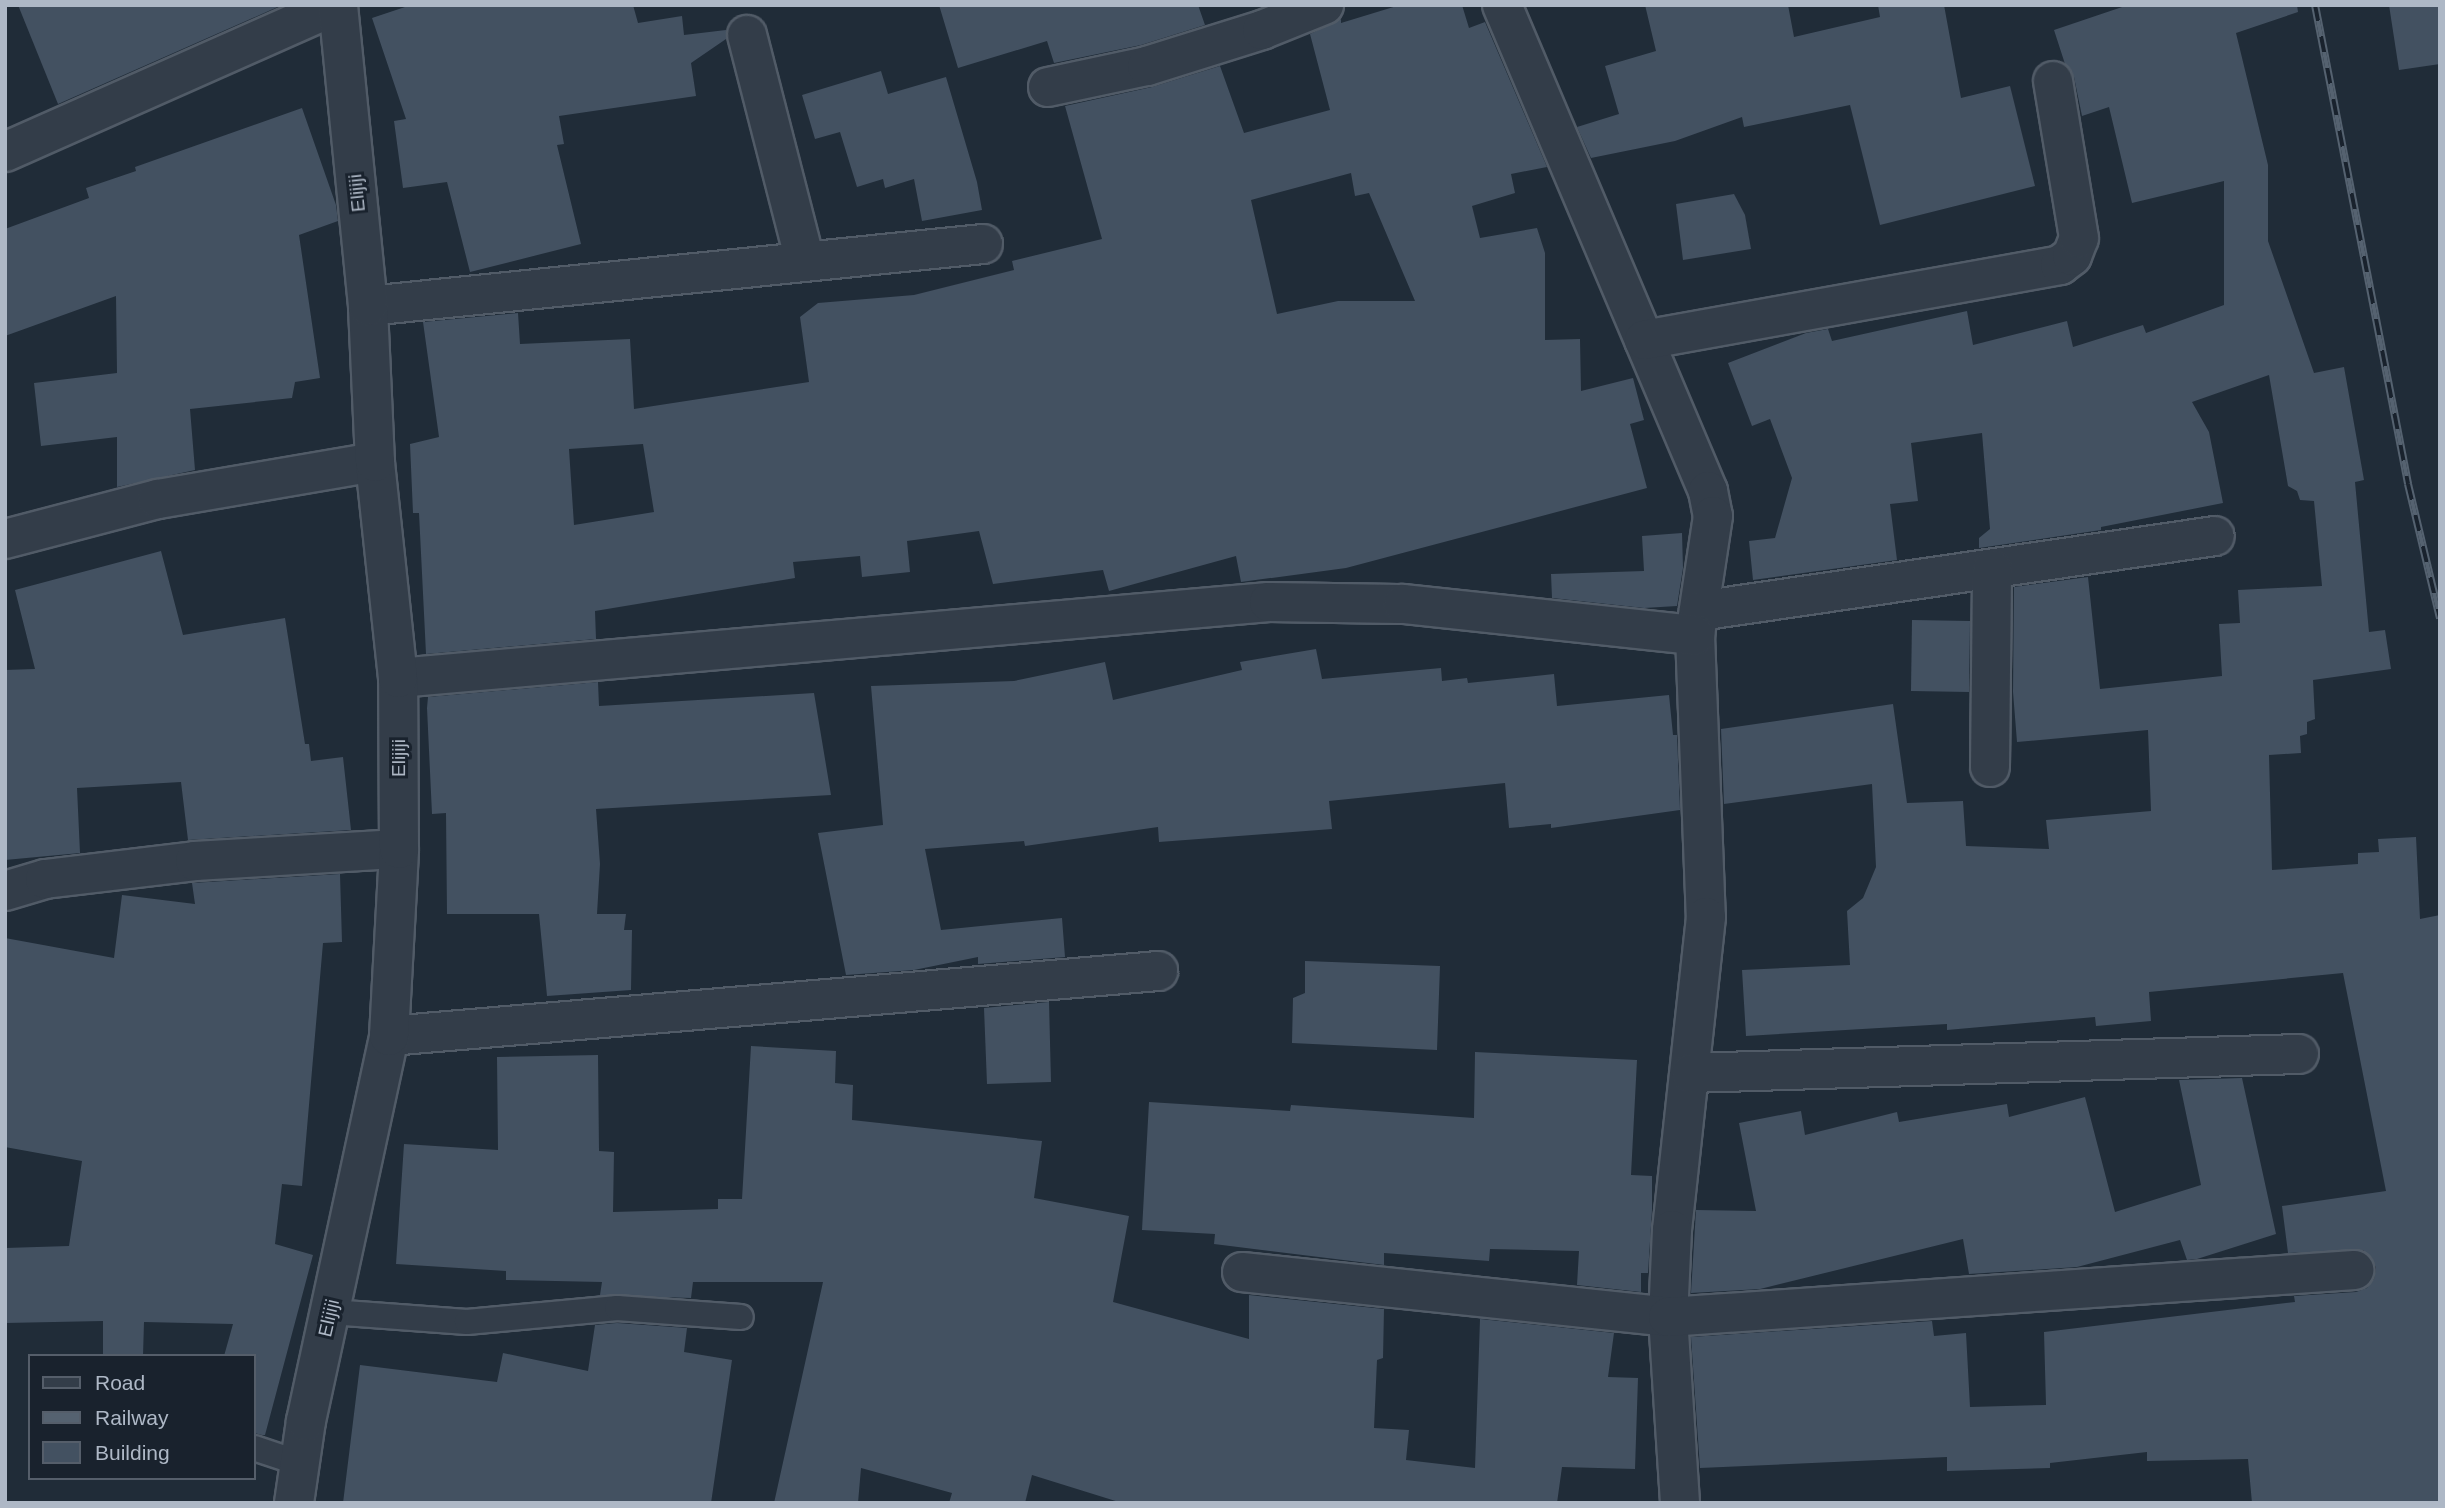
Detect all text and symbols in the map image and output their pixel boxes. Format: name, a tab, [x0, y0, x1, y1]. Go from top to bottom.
street label: Elijiji	[344, 173, 370, 213]
street label: Elijiji	[388, 739, 410, 777]
street label: Elijiji	[314, 1297, 344, 1339]
legend	[28, 1354, 256, 1480]
text: Road	[95, 1371, 145, 1394]
text: Railway	[95, 1406, 169, 1429]
text: Building	[95, 1441, 170, 1464]

